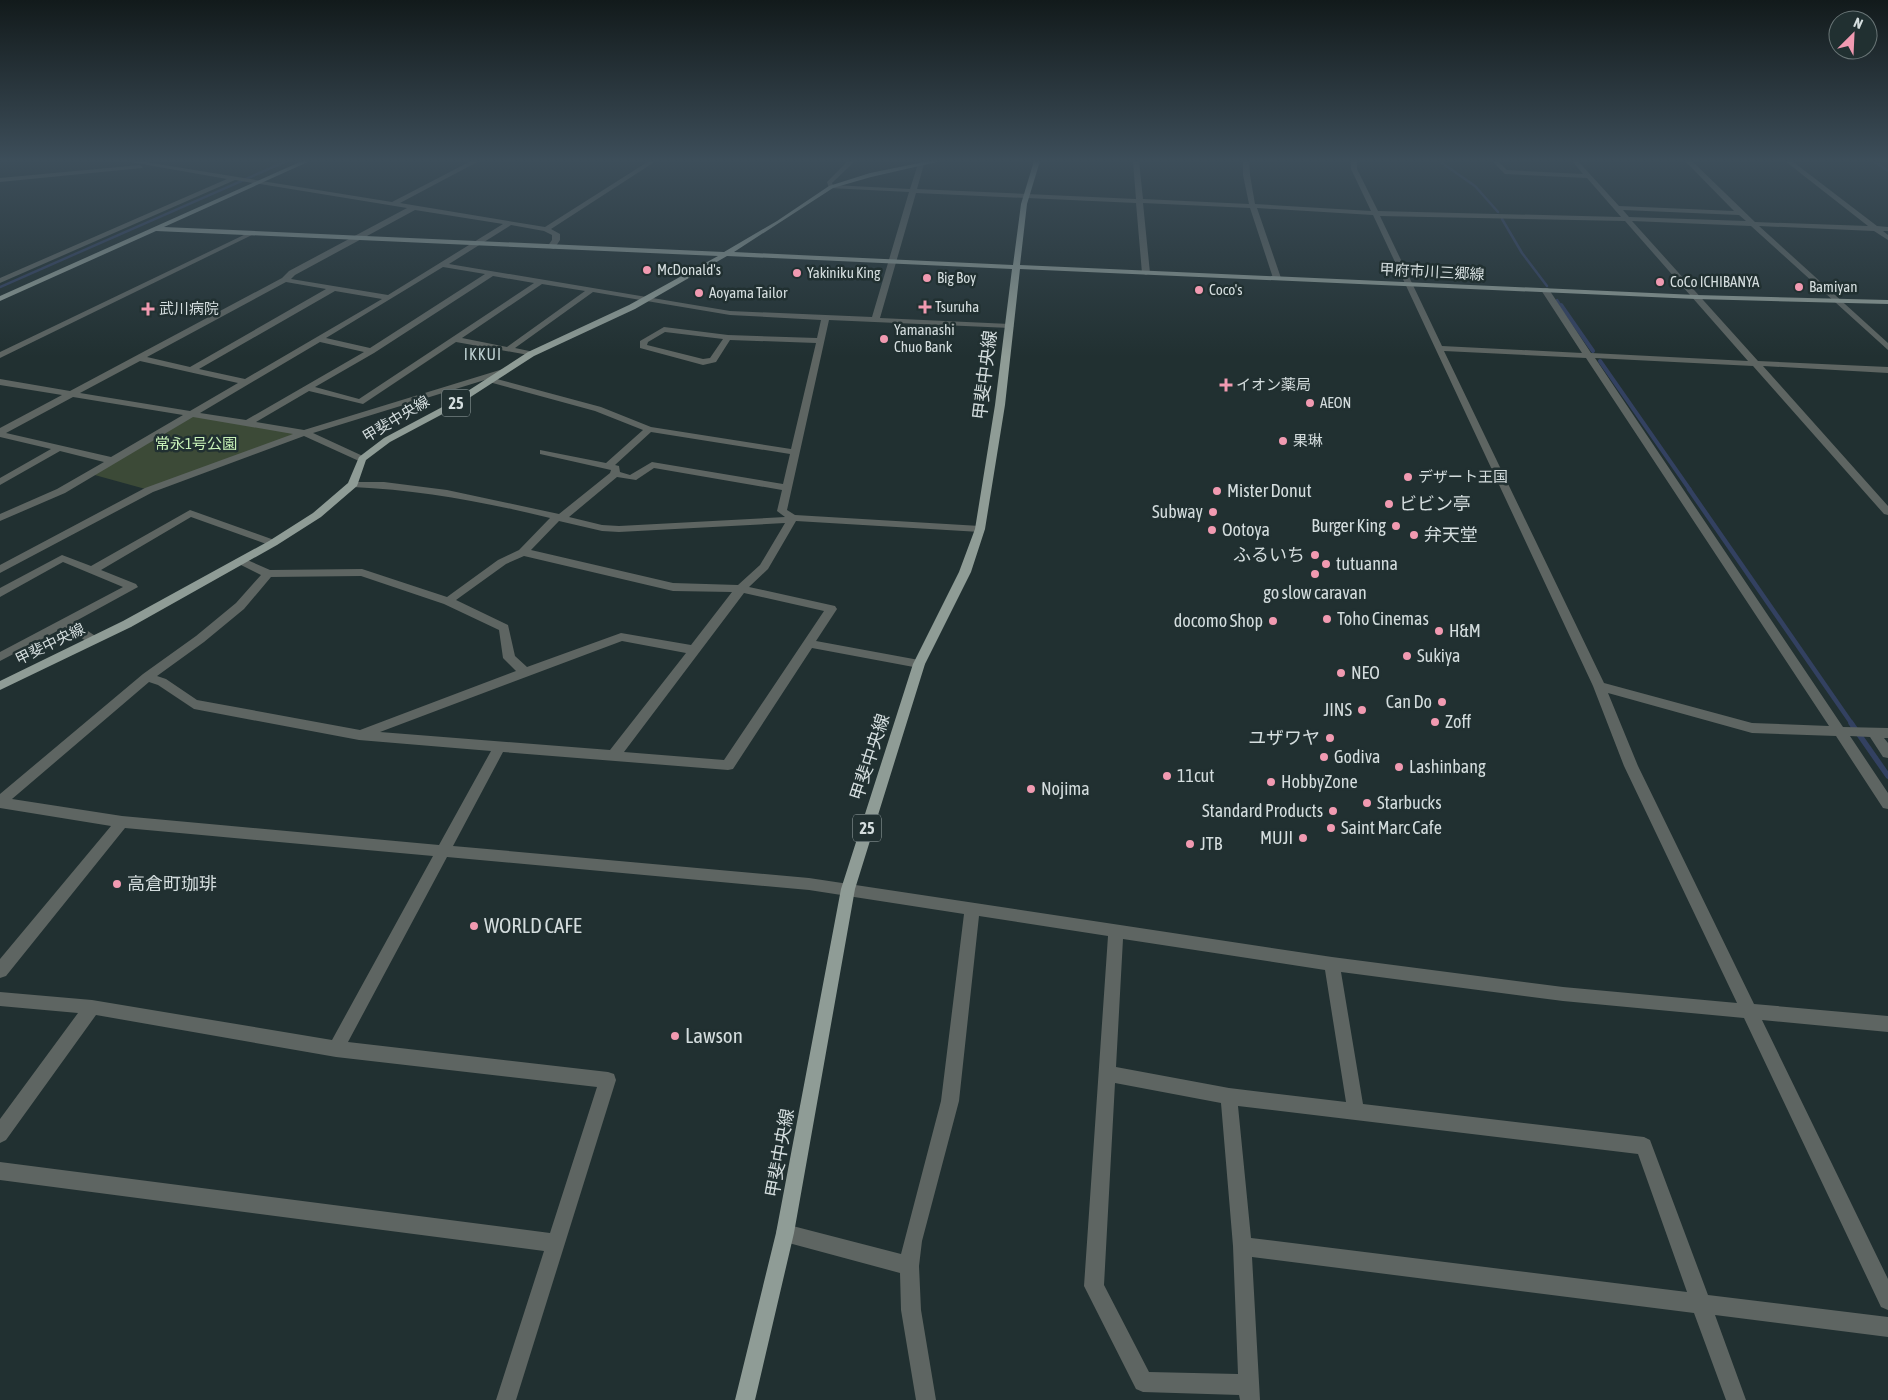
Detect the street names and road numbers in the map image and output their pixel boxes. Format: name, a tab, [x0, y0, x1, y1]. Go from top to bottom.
street label: 甲府市川三郷線	[1379, 260, 1485, 283]
street label: 甲斐中央線	[969, 329, 1000, 421]
road number: 25	[442, 389, 470, 416]
street label: 甲斐中央線	[359, 392, 432, 445]
street label: 甲斐中央線	[12, 619, 87, 668]
street label: 甲斐中央線	[846, 711, 893, 803]
road number: 25	[853, 814, 881, 841]
street label: 甲斐中央線	[761, 1107, 798, 1199]

